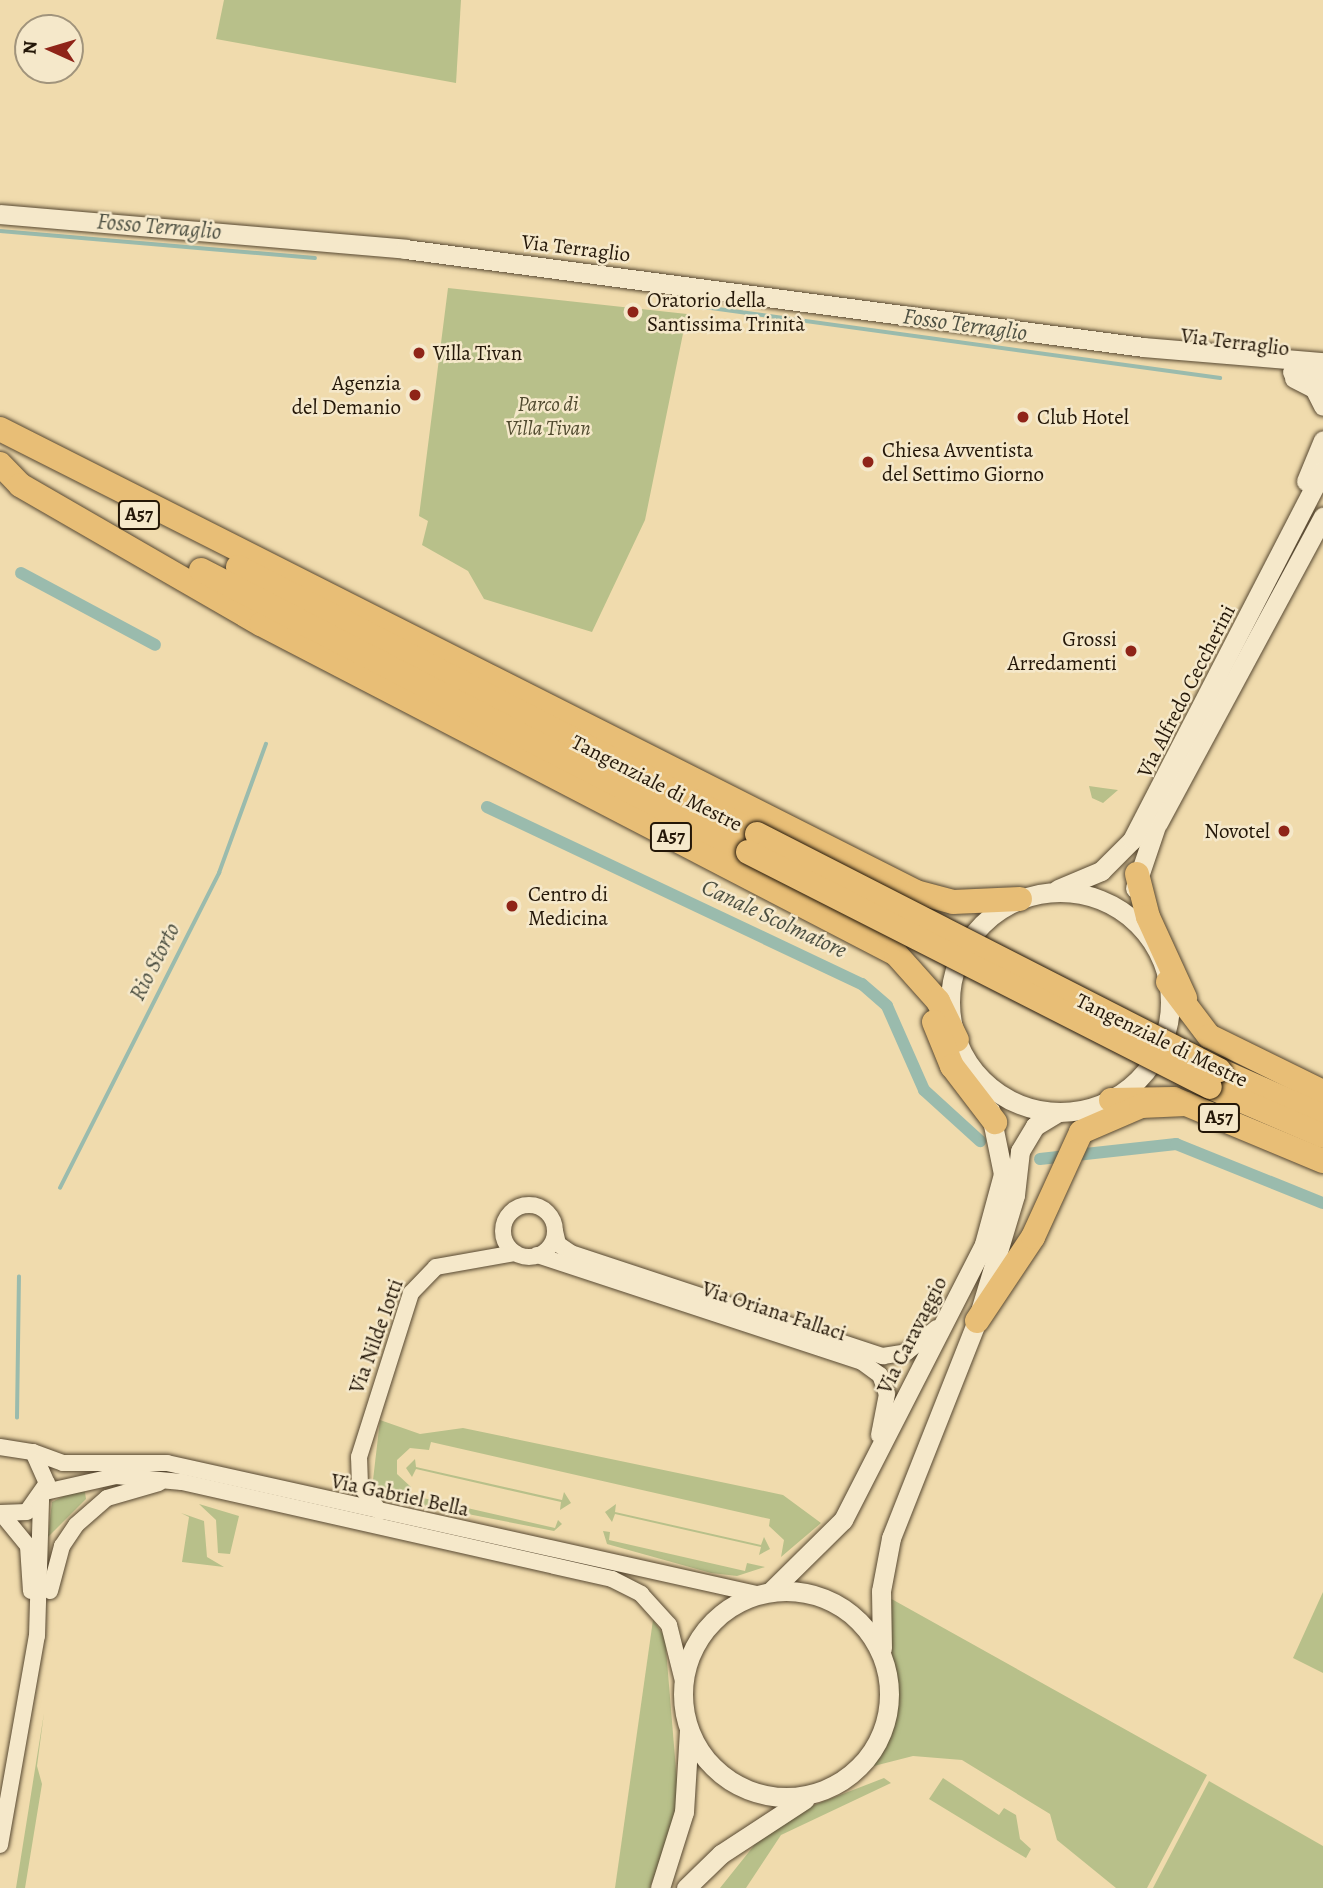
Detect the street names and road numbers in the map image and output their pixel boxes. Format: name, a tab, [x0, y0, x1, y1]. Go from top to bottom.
street label: Via Terraglio	[520, 229, 632, 267]
street label: Via Terraglio	[1179, 323, 1291, 361]
road number: A57	[116, 500, 162, 530]
street label: Via Alfredo Ceccherini	[1132, 600, 1240, 782]
street label: Tangenziale di Mestre	[568, 729, 746, 837]
road number: A57	[648, 822, 694, 852]
street label: Tangenziale di Mestre	[1072, 987, 1252, 1093]
road number: A57	[1196, 1102, 1242, 1134]
street label: Via Caravaggio	[872, 1272, 952, 1398]
street label: Via Nilde Iotti	[344, 1275, 408, 1397]
street label: Via Oriana Fallaci	[699, 1276, 849, 1346]
street label: Via Gabriel Bella	[329, 1468, 471, 1522]

